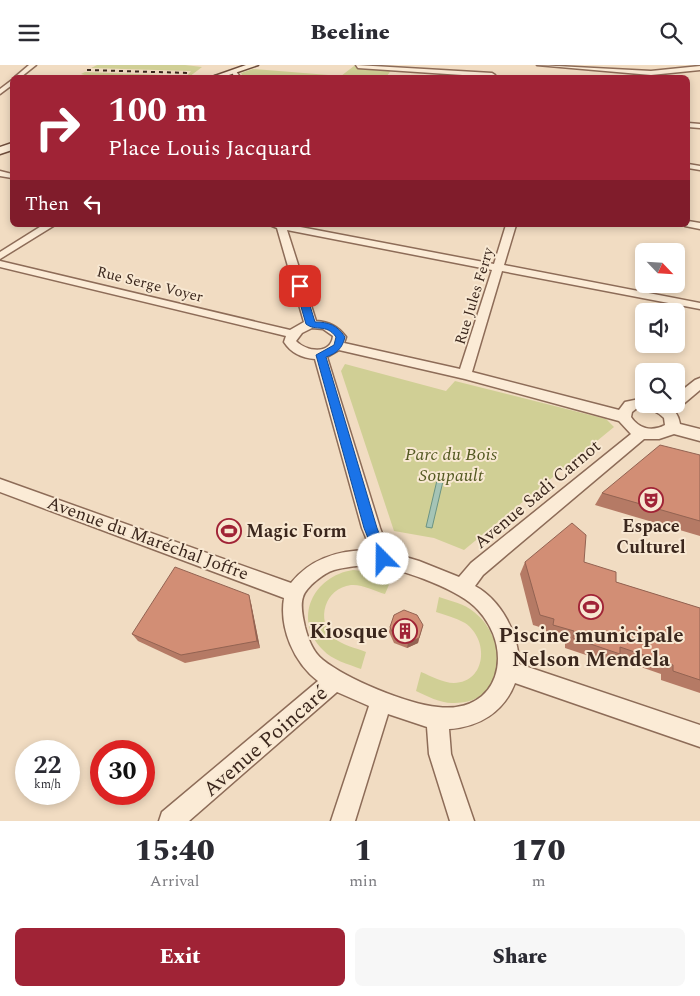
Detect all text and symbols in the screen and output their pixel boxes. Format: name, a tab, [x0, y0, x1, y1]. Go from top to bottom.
text: Beeline	[310, 16, 390, 49]
icon: menu	[15, 19, 43, 47]
icon: search	[657, 19, 685, 47]
text: 100 m	[108, 84, 207, 137]
icon: right	[25, 95, 90, 160]
text: Place Louis Jacquard	[108, 132, 312, 165]
text: Then	[25, 190, 69, 219]
icon: left	[79, 190, 107, 218]
north arrow	[635, 243, 685, 293]
map controls	[635, 243, 685, 413]
street label: Rue Jules Ferry	[449, 244, 500, 348]
street label: Rue Serge Voyer	[94, 260, 205, 309]
pin	[279, 265, 321, 307]
icon: arrive	[286, 272, 314, 300]
button: sound	[635, 303, 685, 353]
button: search	[635, 363, 685, 413]
street label: Avenue Sadi Carnot	[468, 433, 607, 556]
park label: Parc du Bois Soupault	[405, 441, 498, 489]
theatre icon: Espace Culturel	[638, 487, 664, 513]
street label: Avenue du Maréchal Joffre	[43, 489, 252, 588]
place label: Espace Culturel	[616, 513, 686, 561]
sports icon: Magic Form	[216, 518, 242, 544]
place label: Magic Form	[246, 518, 347, 545]
position arrow	[356, 532, 408, 584]
sports icon: Piscine municipale Nelson Mendela	[578, 594, 604, 620]
place label: Kiosque	[309, 616, 388, 648]
building icon: Kiosque	[392, 618, 418, 644]
place label: Piscine municipale Nelson Mendela	[498, 620, 684, 676]
street label: Avenue Poincaré	[196, 678, 335, 805]
speed limit sign: 30	[90, 740, 155, 805]
text: 22	[33, 747, 62, 785]
text: km/h	[34, 775, 61, 794]
text: 15:40	[134, 828, 215, 874]
text: 1	[354, 828, 372, 874]
text: 170	[512, 828, 566, 874]
text: Arrival	[150, 869, 200, 893]
text: min	[349, 869, 377, 893]
text: m	[532, 869, 545, 893]
button: Exit	[15, 928, 345, 986]
button: Share	[355, 928, 685, 986]

